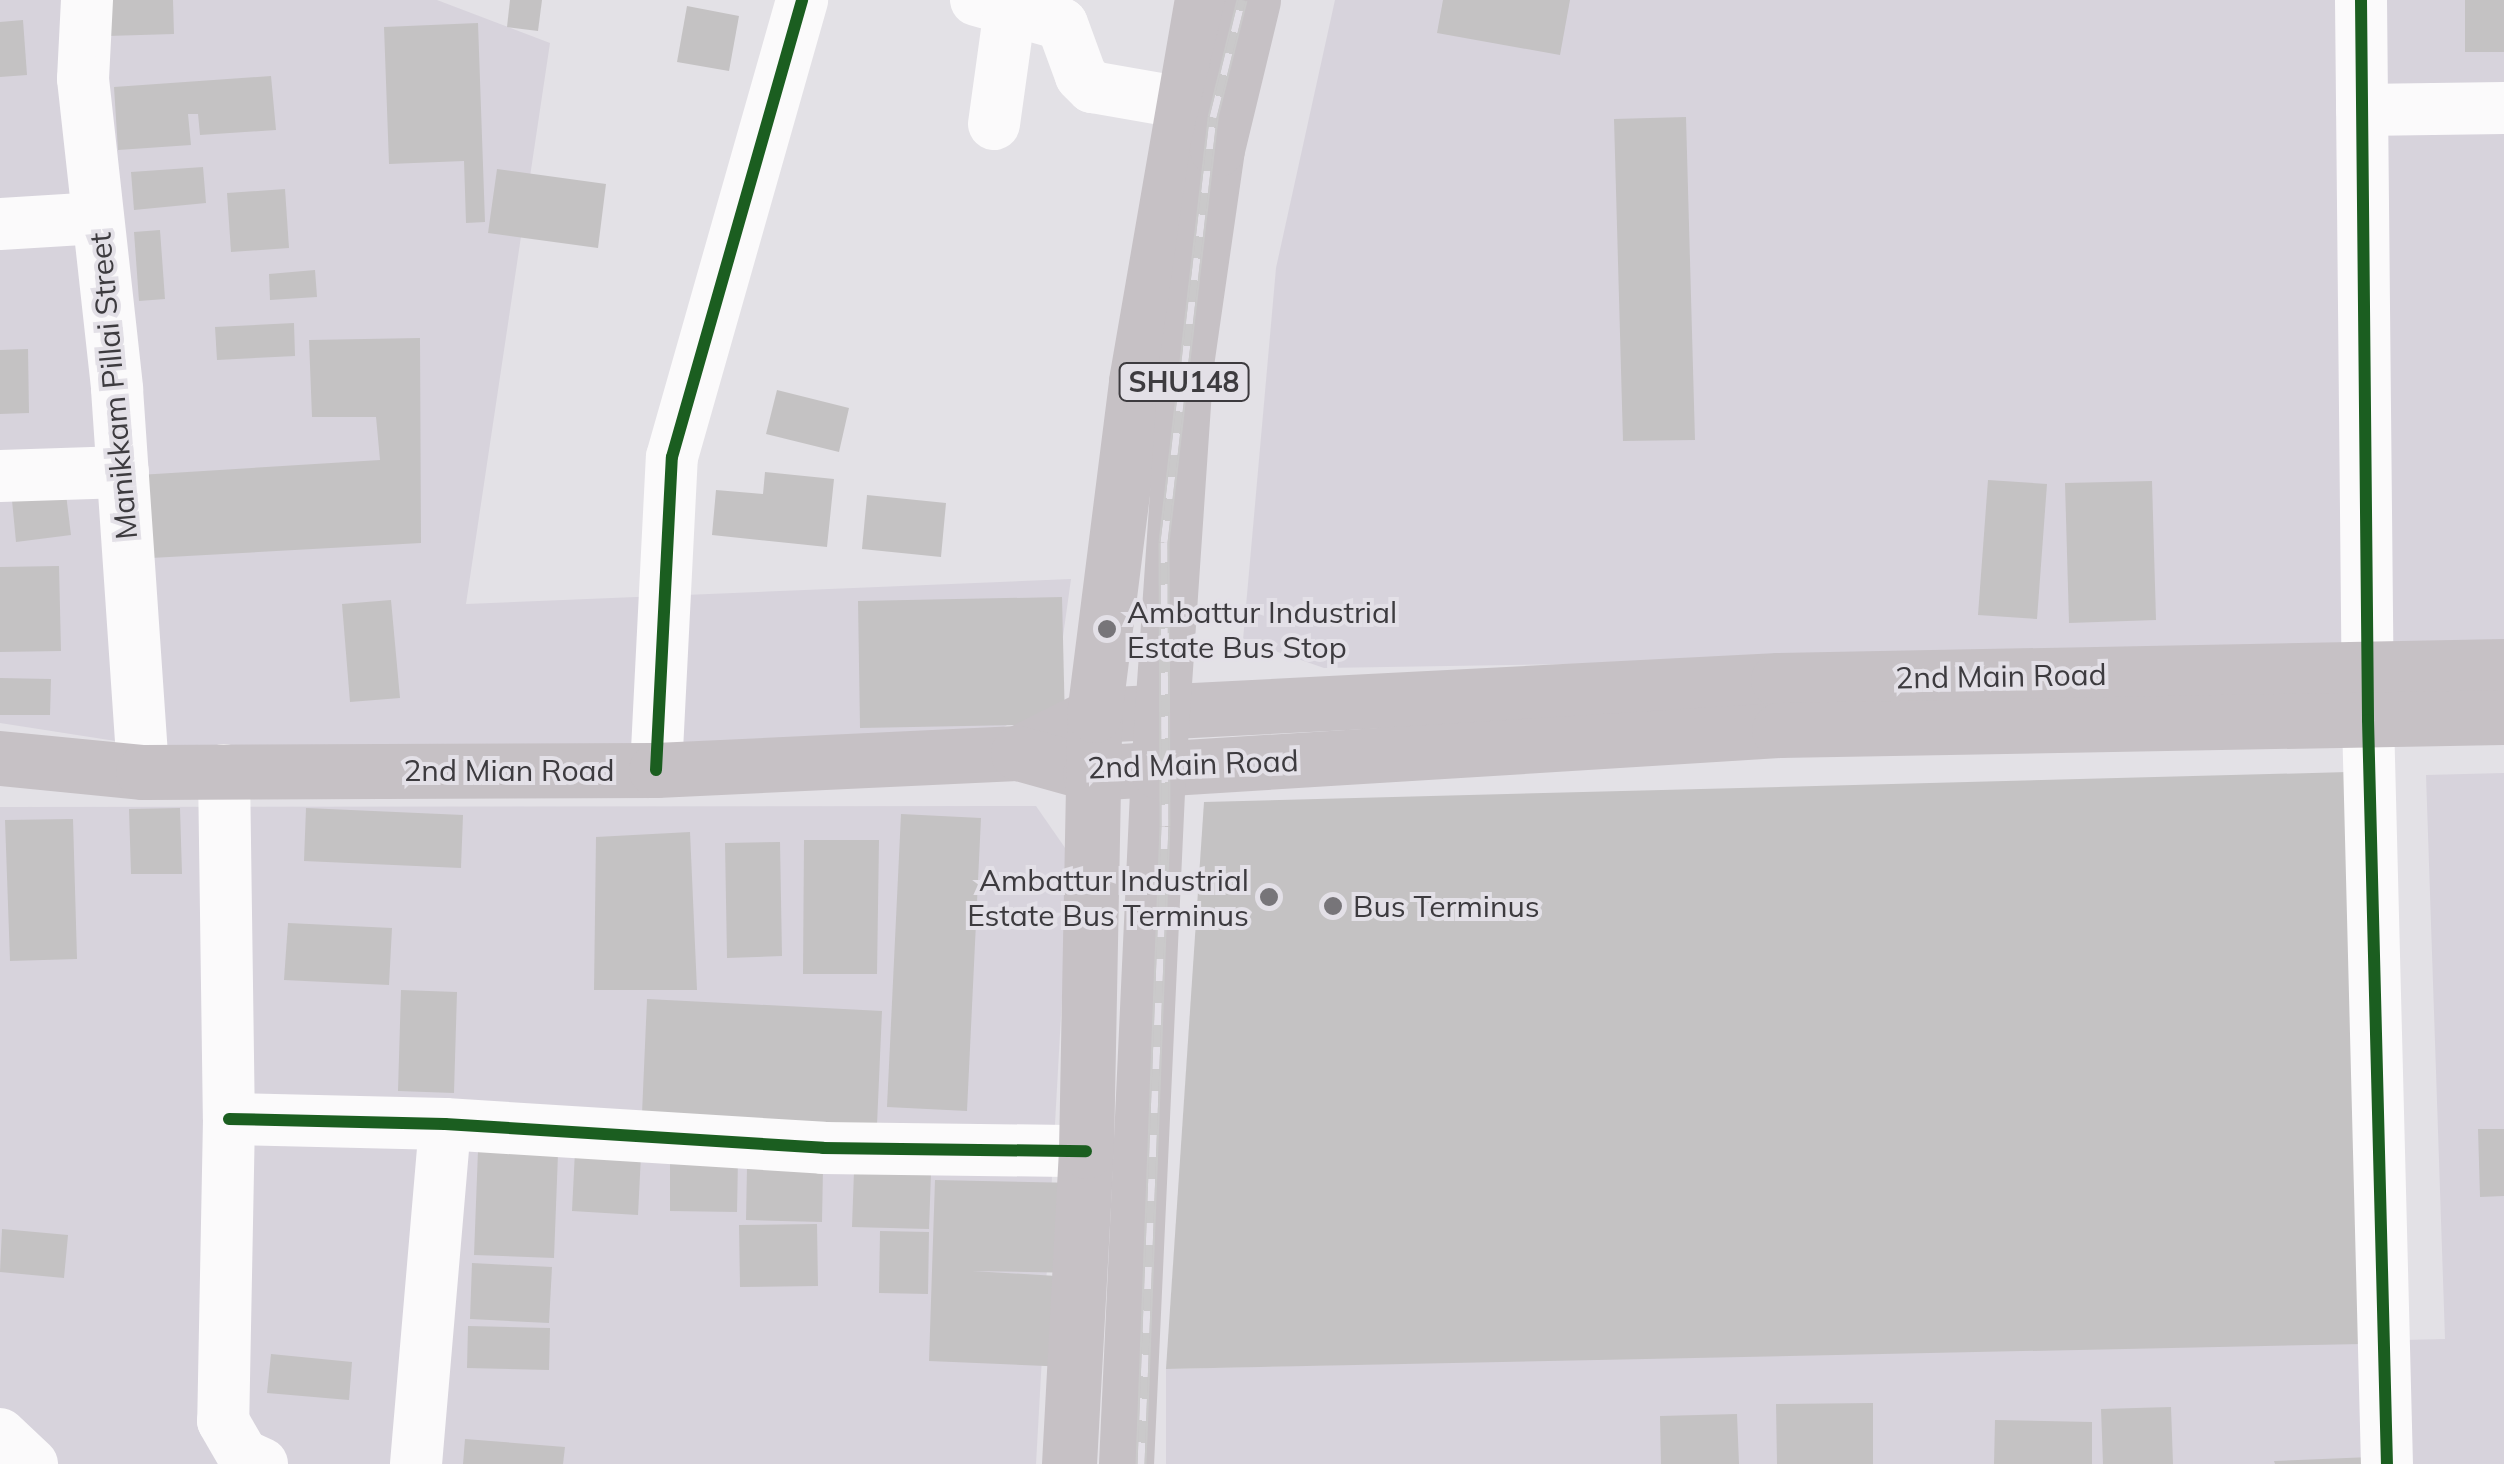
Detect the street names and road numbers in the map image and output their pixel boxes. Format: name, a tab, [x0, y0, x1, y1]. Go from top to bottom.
street label: Manikkam Pillai Street	[82, 231, 144, 541]
road number: SHU148	[1116, 359, 1252, 405]
street label: 2nd Main Road	[1895, 656, 2107, 696]
street label: 2nd Main Road	[1087, 742, 1299, 786]
street label: 2nd Mian Road	[403, 752, 615, 788]

